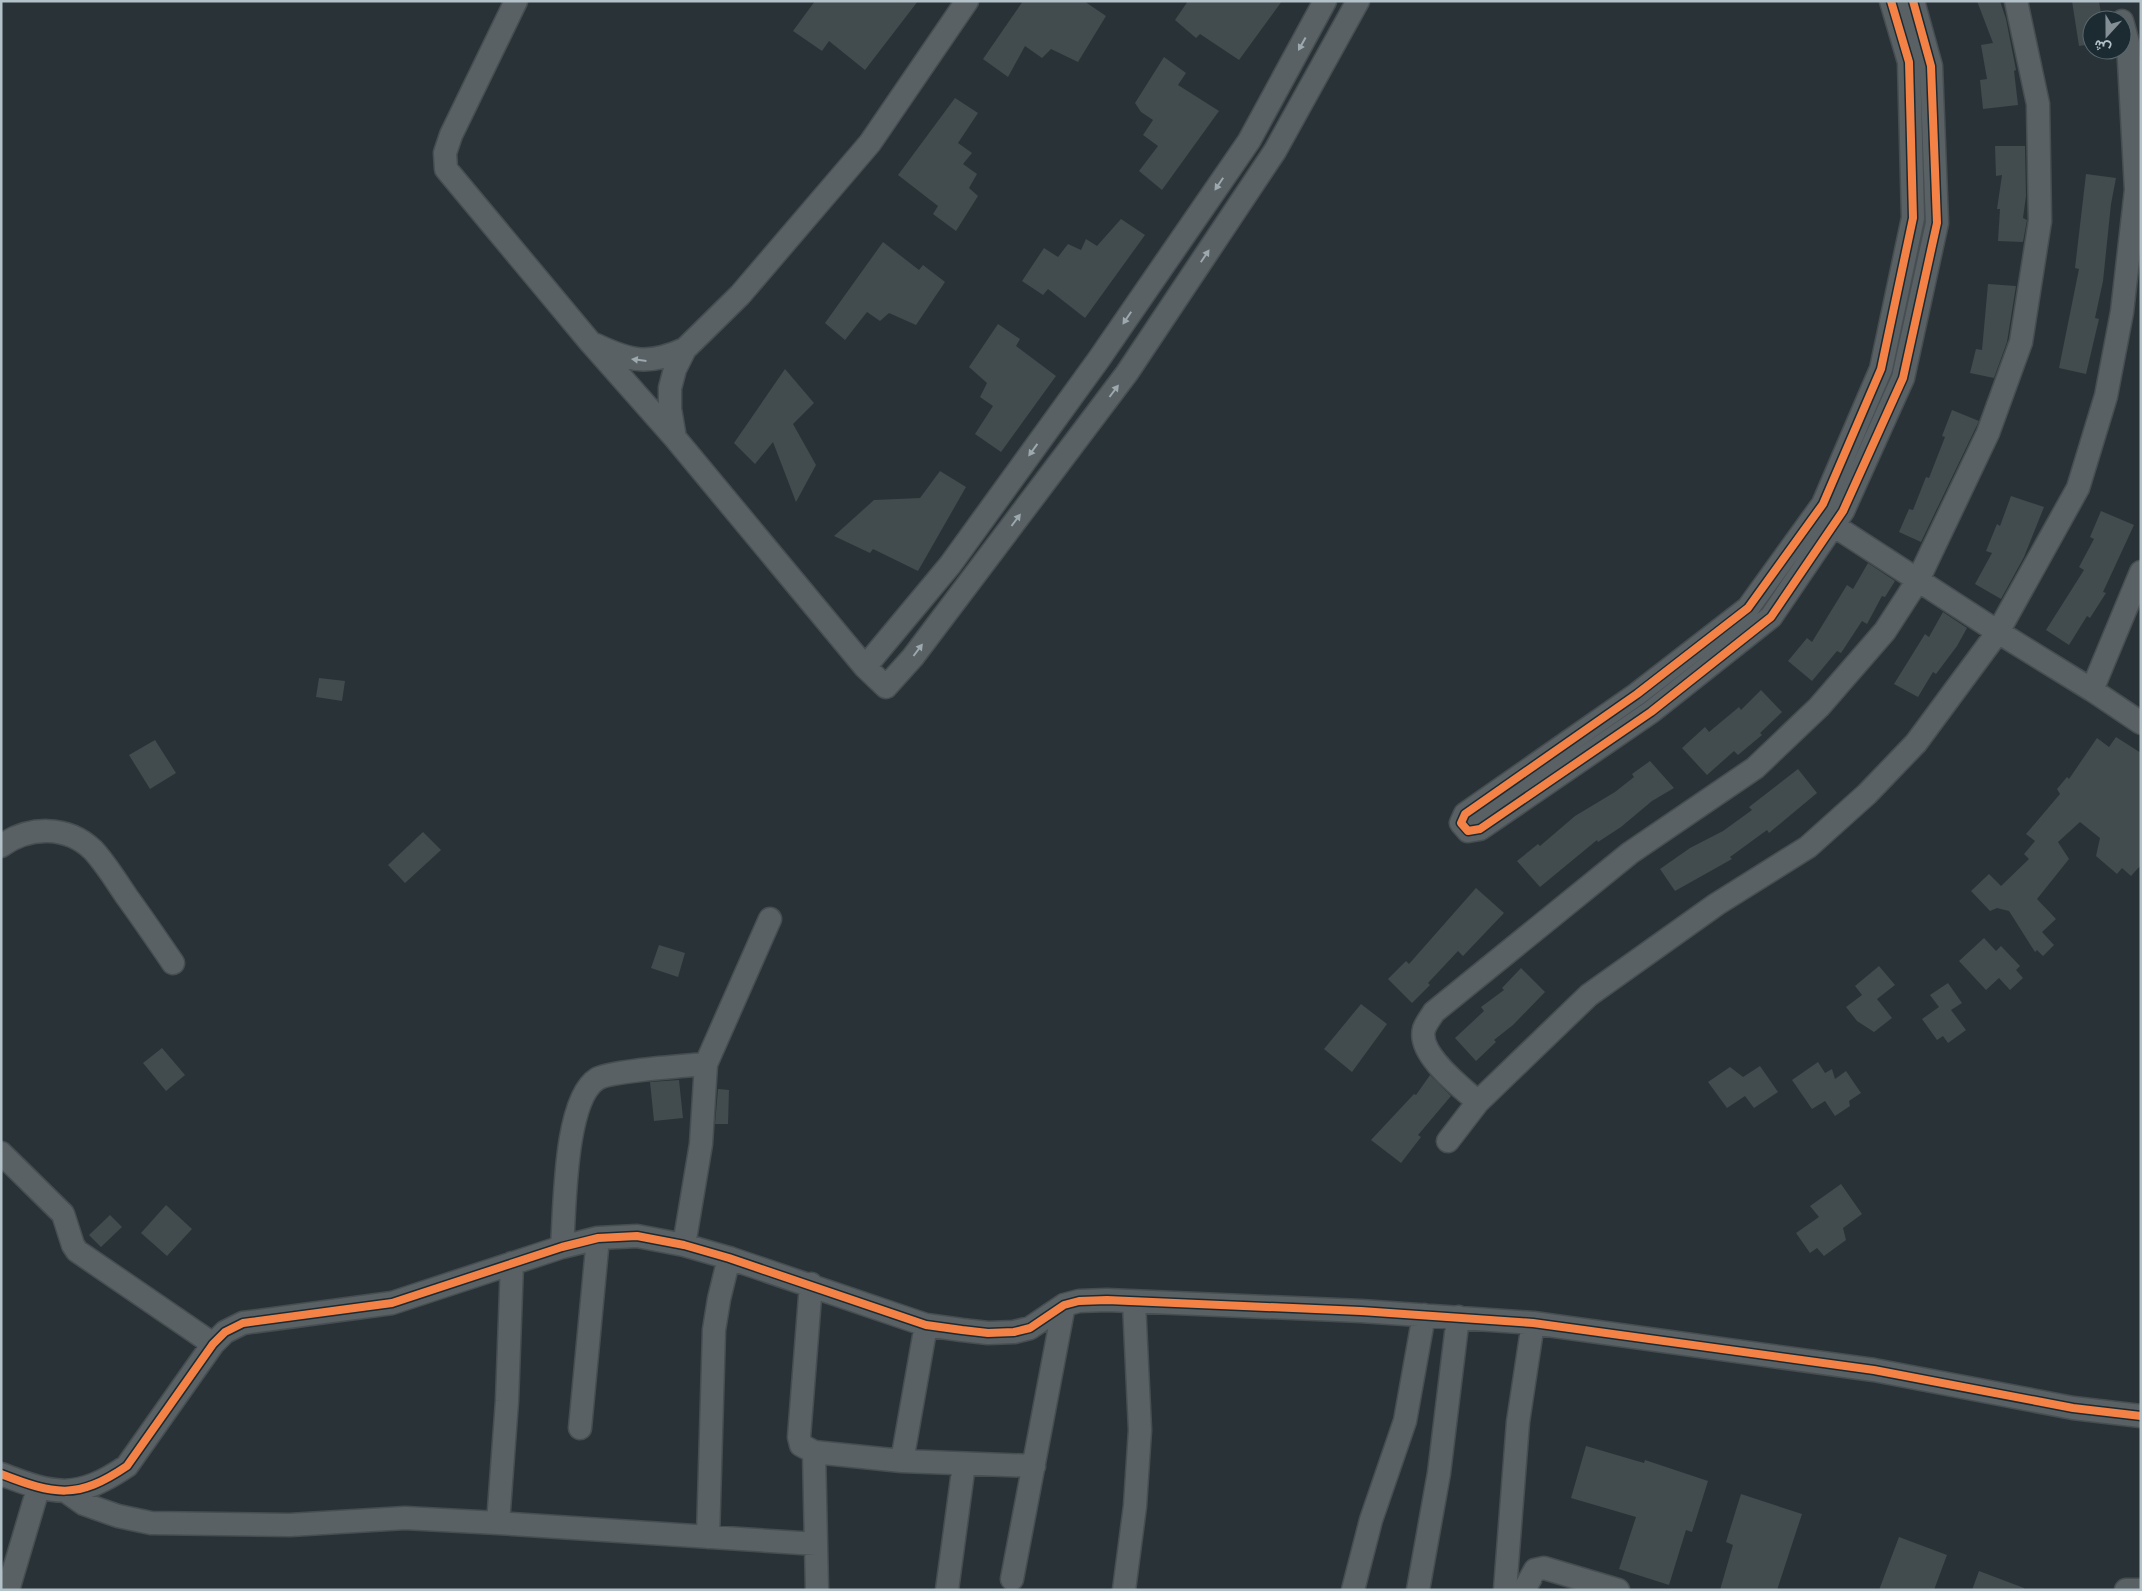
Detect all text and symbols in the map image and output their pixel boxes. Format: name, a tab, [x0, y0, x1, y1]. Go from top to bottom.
north arrow	[2082, 10, 2132, 60]
text: ش	[2091, 36, 2113, 59]
one-way arrow	[1297, 37, 1306, 51]
one-way arrow	[1214, 177, 1224, 191]
one-way arrow	[1201, 249, 1210, 263]
one-way arrow	[1122, 311, 1132, 325]
one-way arrow	[630, 356, 646, 364]
one-way arrow	[1109, 384, 1119, 398]
one-way arrow	[1028, 443, 1038, 457]
one-way arrow	[1011, 513, 1021, 527]
one-way arrow	[913, 643, 923, 657]

